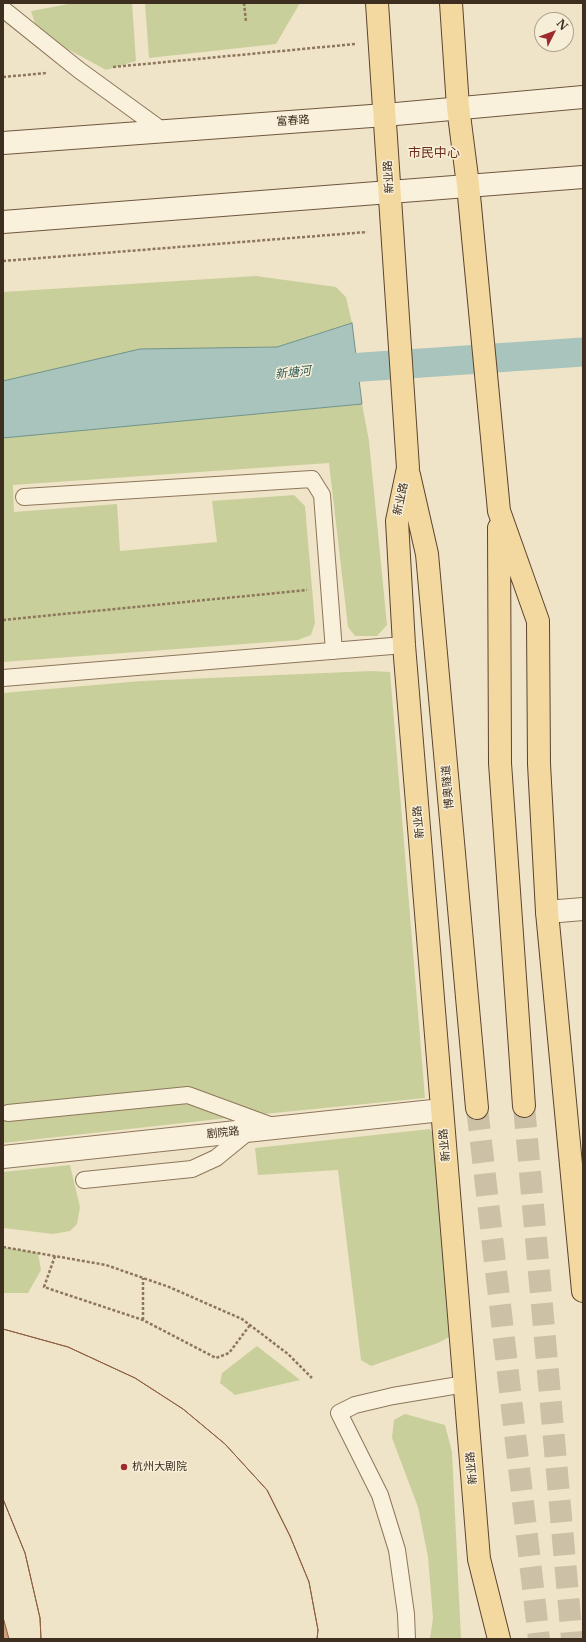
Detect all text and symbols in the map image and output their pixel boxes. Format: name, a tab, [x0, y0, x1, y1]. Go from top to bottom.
north arrow	[534, 12, 574, 52]
text: N	[554, 16, 571, 33]
street label: 富春路	[276, 113, 310, 129]
district label: 市民中心	[408, 145, 460, 161]
street label: 新业路	[382, 160, 396, 194]
water label: 新塘河	[274, 364, 312, 382]
street label: 新业路	[391, 481, 411, 517]
street label: 博奥隧道	[440, 765, 456, 809]
street label: 新业路	[411, 805, 427, 839]
street label: 剧院路	[206, 1125, 240, 1141]
street label: 新业路	[437, 1128, 453, 1162]
street label: 新业路	[464, 1451, 480, 1485]
place label: 杭州大剧院	[132, 1460, 187, 1474]
marker: 杭州大剧院	[119, 1462, 129, 1472]

